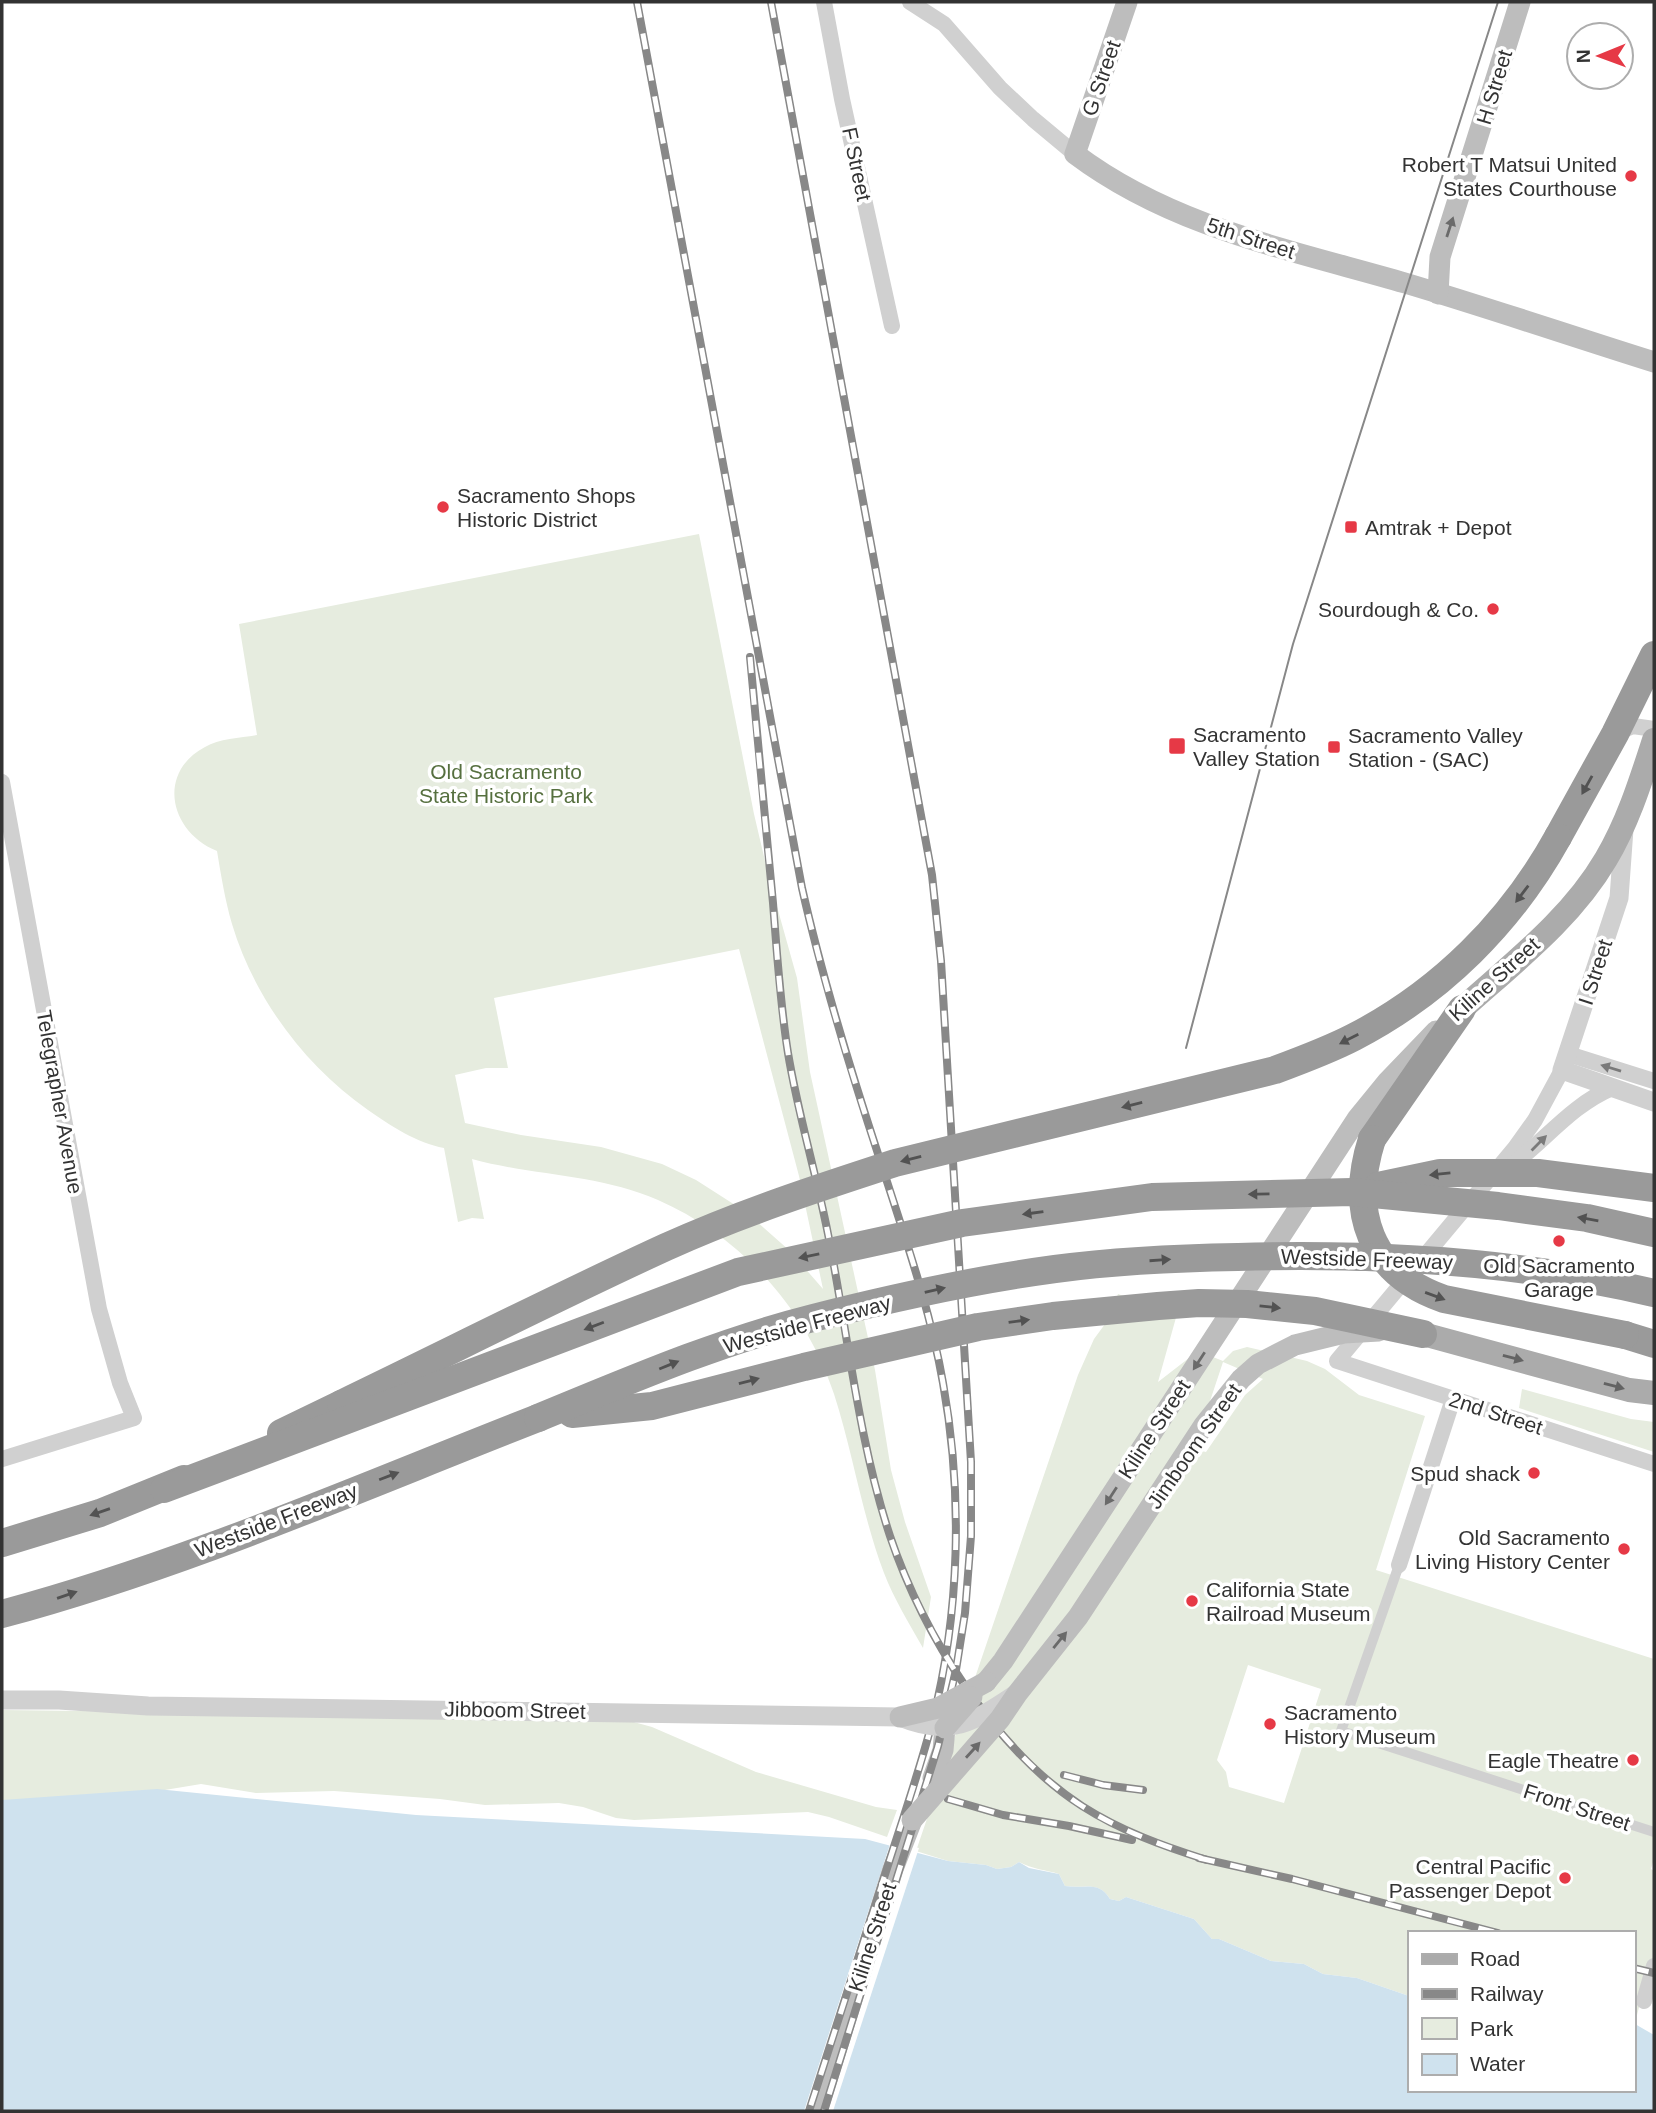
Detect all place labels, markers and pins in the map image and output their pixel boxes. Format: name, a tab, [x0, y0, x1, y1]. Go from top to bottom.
place label: Robert T Matsui United States Courthouse	[1402, 153, 1617, 200]
marker: Robert T Matsui United States Courthouse	[1623, 168, 1639, 184]
place label: Sacramento Shops Historic District	[457, 484, 636, 531]
marker: Sacramento Shops Historic District	[435, 499, 451, 515]
place label: Amtrak + Depot	[1365, 516, 1512, 539]
marker: Amtrak + Depot	[1343, 519, 1359, 535]
place label: Sourdough & Co.	[1318, 598, 1479, 621]
marker: Sourdough & Co.	[1485, 601, 1501, 617]
place label: Sacramento Valley Station	[1193, 723, 1320, 770]
place label: Sacramento Valley Station - (SAC)	[1348, 724, 1523, 771]
marker: Sacramento Valley Station	[1167, 736, 1187, 756]
marker: Sacramento Valley Station - (SAC)	[1326, 739, 1342, 755]
marker: Old Sacramento Garage	[1551, 1233, 1567, 1249]
place label: Old Sacramento Garage	[1483, 1254, 1635, 1301]
place label: Spud shack	[1410, 1462, 1520, 1485]
marker: Spud shack	[1526, 1465, 1542, 1481]
place label: Old Sacramento Living History Center	[1415, 1526, 1610, 1573]
marker: Old Sacramento Living History Center	[1616, 1541, 1632, 1557]
place label: California State Railroad Museum	[1206, 1578, 1371, 1625]
marker: California State Railroad Museum	[1184, 1593, 1200, 1609]
place label: Sacramento History Museum	[1284, 1701, 1436, 1748]
marker: Sacramento History Museum	[1262, 1716, 1278, 1732]
place label: Eagle Theatre	[1487, 1749, 1619, 1772]
marker: Eagle Theatre	[1625, 1752, 1641, 1768]
place label: Central Pacific Passenger Depot	[1389, 1855, 1551, 1902]
marker: Central Pacific Passenger Depot	[1557, 1870, 1573, 1886]

